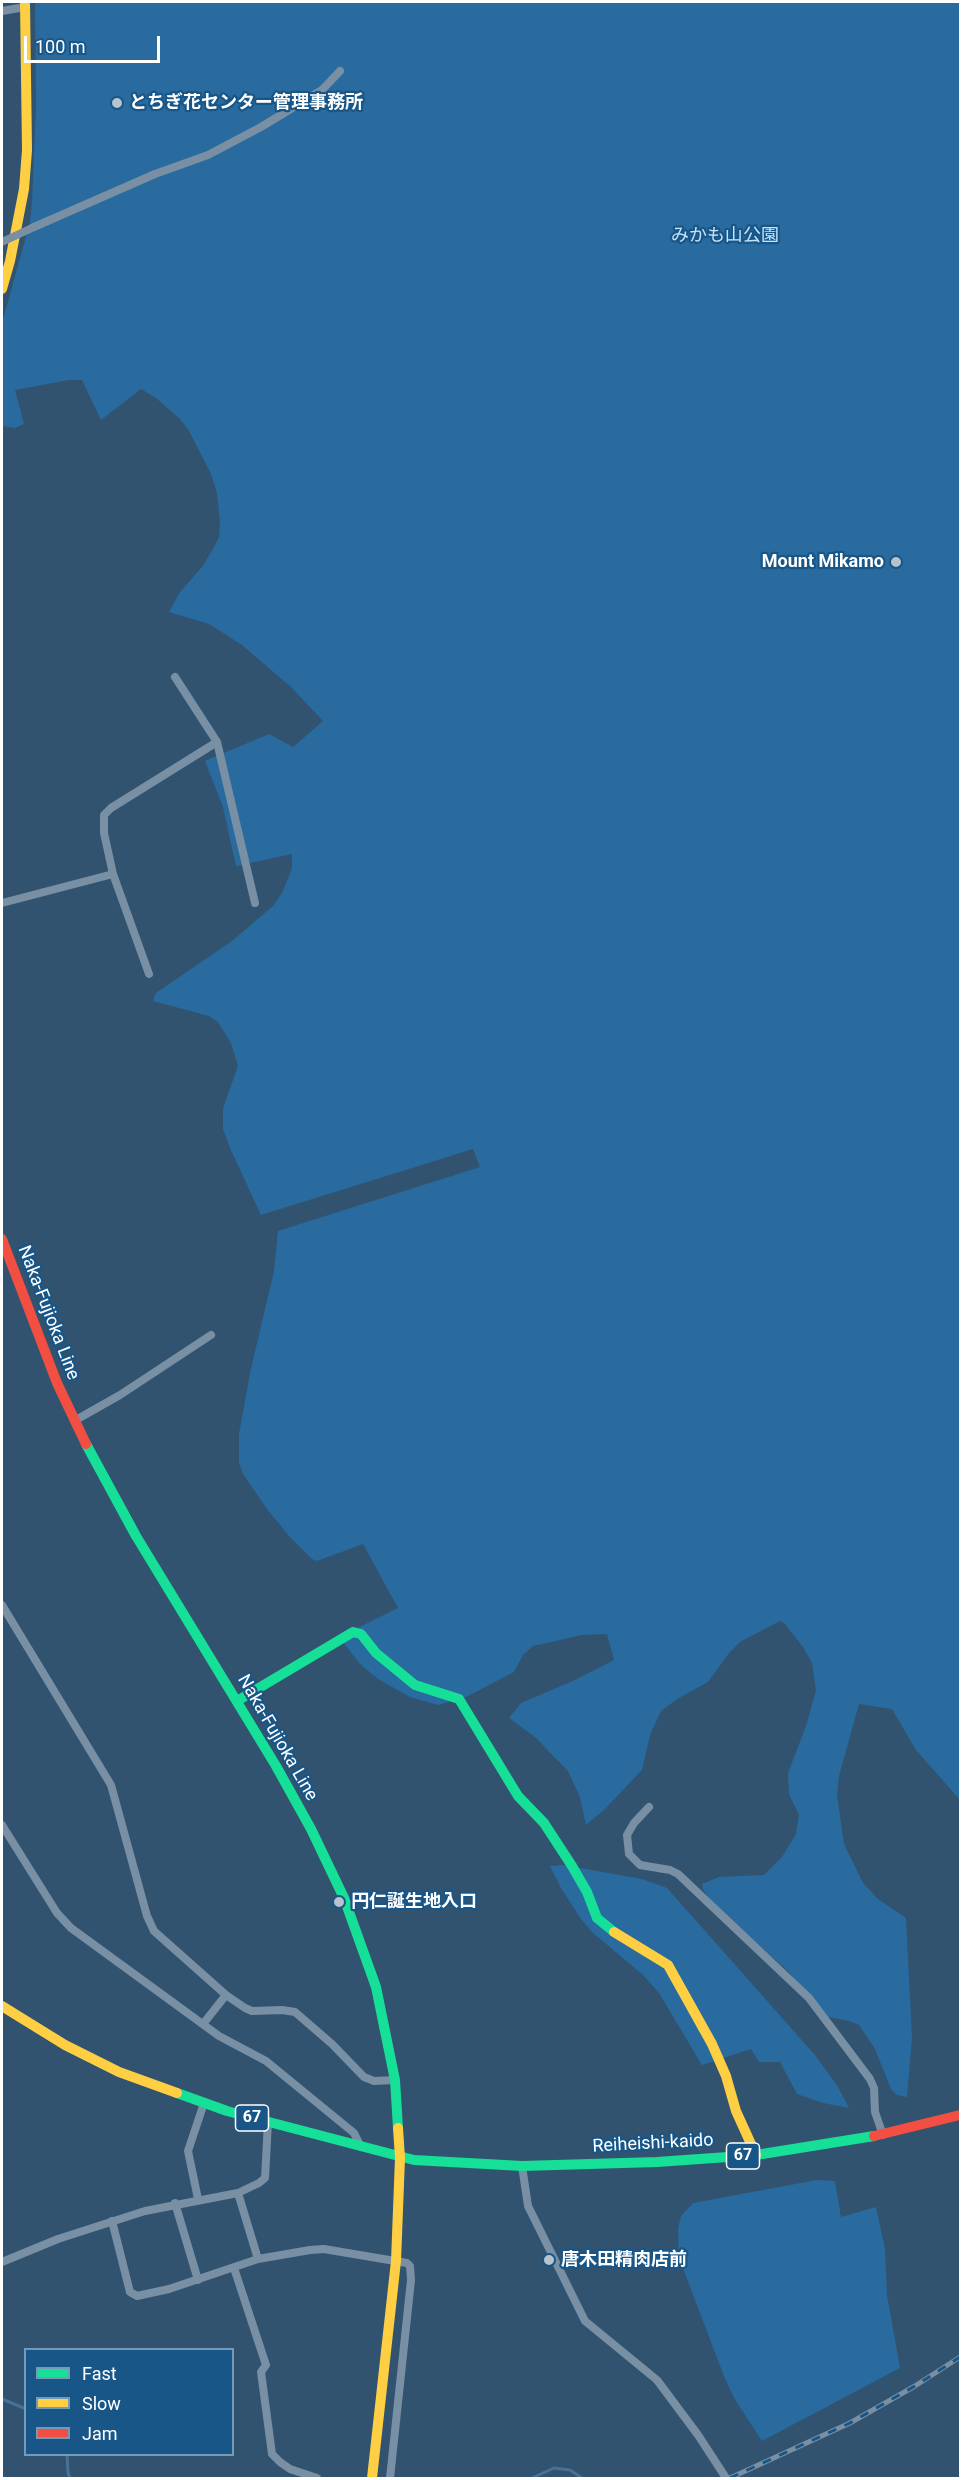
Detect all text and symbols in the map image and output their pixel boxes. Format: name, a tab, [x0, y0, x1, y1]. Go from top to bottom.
scale bar	[27, 24, 164, 62]
text: 100 m	[35, 36, 86, 57]
place label: とちぎ花センター管理事務所	[129, 92, 363, 114]
marker: とちぎ花センター管理事務所	[110, 96, 124, 110]
park label: みかも山公園	[671, 225, 779, 247]
place label: Mount Mikamo	[762, 551, 884, 573]
marker: Mount Mikamo	[889, 555, 903, 569]
street label: Naka-Fujioka Line	[12, 1243, 84, 1383]
street label: Naka-Fujioka Line	[232, 1671, 322, 1805]
place label: 円仁誕生地入口	[351, 1891, 477, 1913]
marker: 円仁誕生地入口	[332, 1895, 346, 1909]
road number: 67	[236, 2105, 268, 2131]
street label: Reiheishi-kaido	[592, 2130, 714, 2158]
road number: 67	[726, 2143, 760, 2169]
place label: 唐木田精肉店前	[561, 2249, 687, 2271]
marker: 唐木田精肉店前	[542, 2253, 556, 2267]
legend	[24, 2348, 234, 2456]
text: Fast	[82, 2363, 117, 2384]
text: Slow	[82, 2393, 121, 2414]
text: Jam	[82, 2423, 118, 2444]

